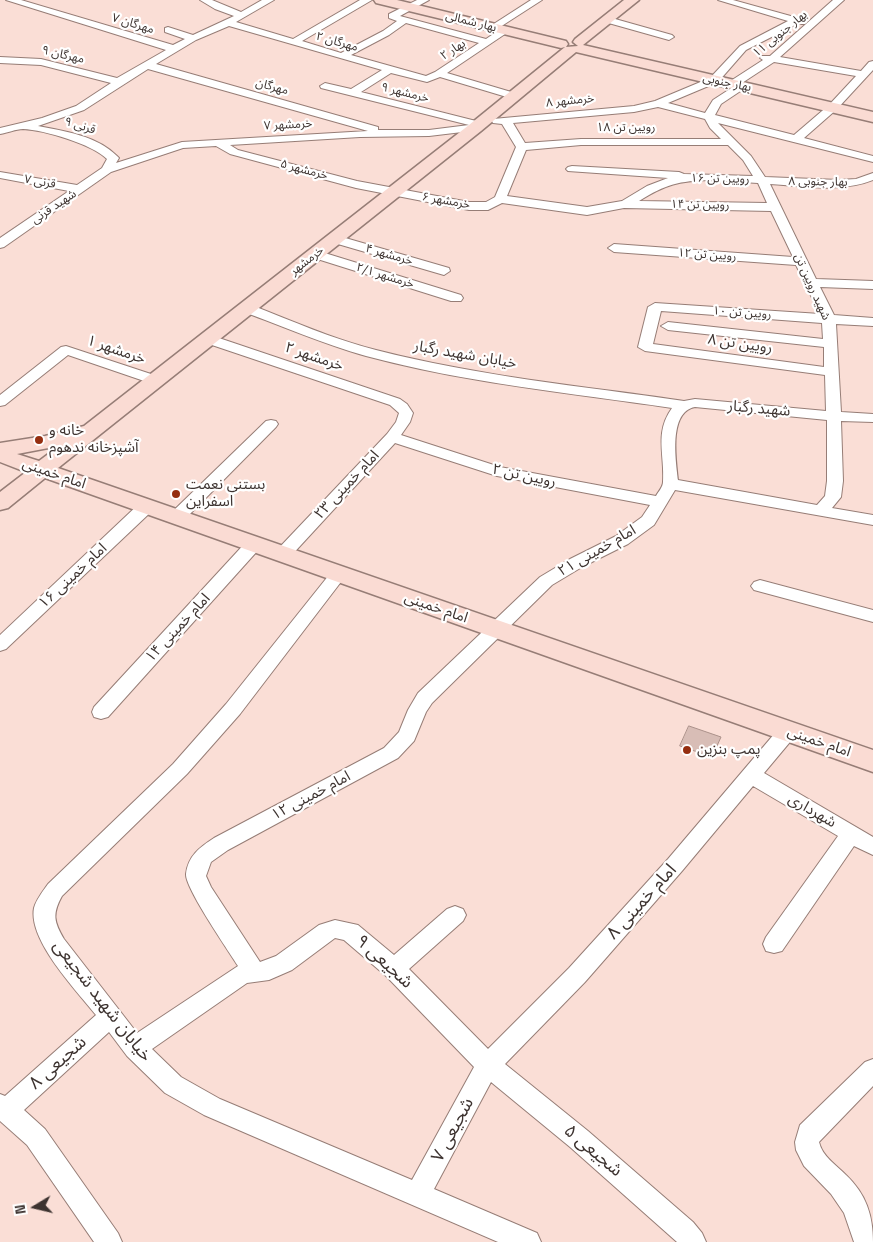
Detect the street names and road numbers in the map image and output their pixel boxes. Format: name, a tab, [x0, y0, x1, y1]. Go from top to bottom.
street label: بهار جنوبی ۱۱	[750, 8, 810, 60]
street label: بهار شمالی	[444, 9, 498, 35]
street label: مهرگان ۷	[110, 11, 156, 37]
street label: مهرگان ۲	[314, 29, 360, 55]
street label: بهار ۲	[438, 37, 468, 63]
street label: مهرگان ۹	[40, 43, 86, 67]
street label: بهار جنوبی	[701, 71, 753, 95]
street label: مهرگان	[254, 76, 290, 98]
street label: خرمشهر ۹	[380, 80, 430, 106]
street label: خرمشهر ۸	[545, 91, 595, 111]
street label: قرنی ۹	[63, 114, 97, 138]
street label: خرمشهر ۷	[263, 117, 313, 133]
street label: رویین تن ۱۸	[597, 121, 655, 135]
street label: خرمشهر ۵	[279, 157, 329, 183]
street label: رویین تن ۱۶	[690, 171, 750, 187]
street label: قرنی ۷	[23, 172, 57, 192]
street label: بهار جنوبی ۸	[788, 174, 848, 190]
street label: شهید قرنی	[29, 187, 79, 227]
street label: خرمشهر ۶	[421, 190, 471, 212]
street label: رویین تن ۱۴	[670, 197, 730, 213]
street label: خرمشهر ۴	[364, 241, 414, 269]
street label: خرمشهر	[287, 243, 327, 279]
street label: رویین تن ۱۲	[677, 246, 737, 264]
street label: شهید رویین تن	[791, 251, 833, 323]
street label: خرمشهر ۲/۱	[354, 260, 416, 292]
street label: رویین تن ۱۰	[712, 304, 772, 322]
street label: رویین تن ۸	[707, 331, 773, 357]
street label: خرمشهر ۱	[84, 332, 148, 368]
street label: خیابان شهید رگبار	[412, 337, 518, 373]
street label: خرمشهر ۲	[282, 339, 346, 375]
street label: شهید رگبار	[727, 397, 791, 421]
street label: امام خمینی ۲۳	[311, 447, 383, 523]
street label: امام خمینی	[20, 455, 88, 493]
street label: رویین تن ۲	[490, 460, 558, 492]
street label: امام خمینی ۲۱	[555, 521, 639, 581]
street label: امام خمینی ۱۶	[35, 540, 111, 612]
street label: امام خمینی	[402, 589, 470, 627]
street label: امام خمینی ۱۴	[142, 590, 214, 666]
street label: امام خمینی	[785, 723, 853, 761]
street label: امام خمینی ۱۲	[268, 768, 354, 824]
street label: شهرداری	[785, 790, 839, 832]
street label: امام خمینی ۸	[602, 860, 682, 944]
street label: شجیعی ۹	[351, 931, 417, 993]
street label: خیابان شهید شجیعی	[48, 936, 156, 1066]
street label: شجیعی ۸	[25, 1032, 91, 1094]
street label: شجیعی ۷	[427, 1094, 479, 1166]
street label: شجیعی ۵	[559, 1120, 627, 1182]

